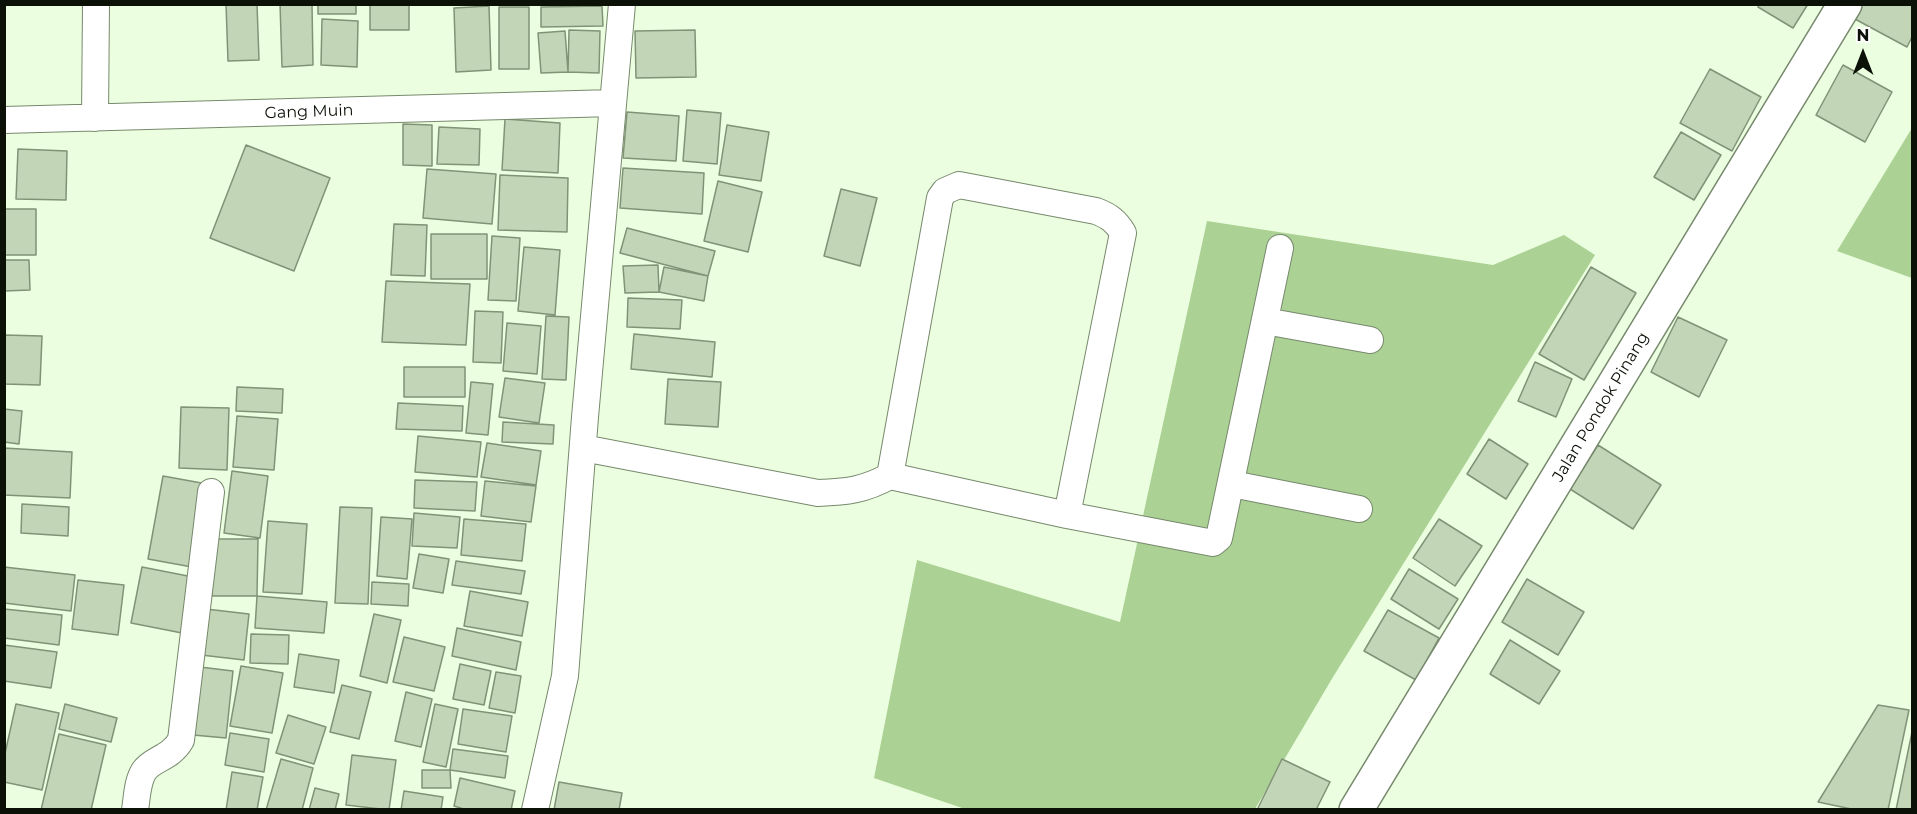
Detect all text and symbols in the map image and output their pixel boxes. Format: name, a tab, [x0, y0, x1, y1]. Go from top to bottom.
north arrow	[1833, 24, 1893, 84]
text: N	[1857, 26, 1869, 45]
street label: Gang Muin	[264, 101, 354, 123]
street label: Jalan Pondok Pinang	[1549, 329, 1653, 485]

